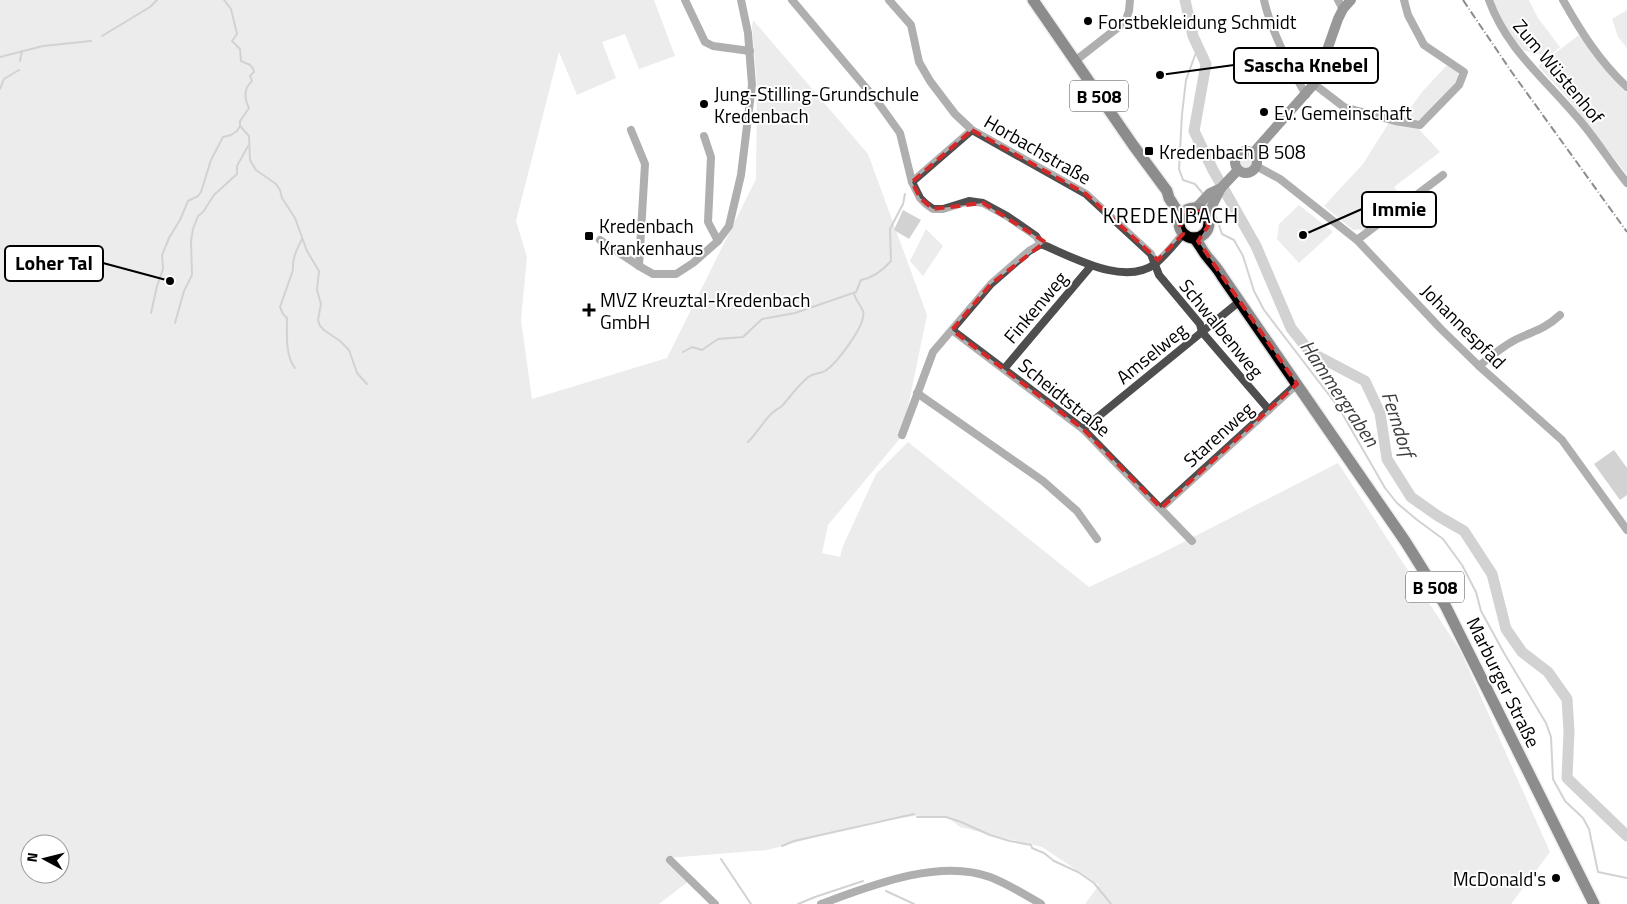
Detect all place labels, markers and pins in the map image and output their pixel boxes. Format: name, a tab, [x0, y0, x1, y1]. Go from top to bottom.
place label: Forstbekleidung Schmidt	[1098, 7, 1297, 36]
marker: Forstbekleidung Schmidt	[1082, 15, 1094, 27]
callout: Sascha Knebel	[1234, 48, 1378, 83]
place label: Jung-Stilling-Grundschule Kredenbach	[714, 79, 919, 130]
marker: Jung-Stilling-Grundschule Kredenbach	[698, 98, 710, 110]
place label: Ev. Gemeinschaft	[1274, 98, 1412, 127]
marker: Ev. Gemeinschaft	[1258, 106, 1270, 118]
place label: Kredenbach B 508	[1159, 137, 1306, 166]
marker: Kredenbach B 508	[1143, 145, 1155, 157]
callout: Immie	[1362, 192, 1436, 227]
place label: Kredenbach Krankenhaus	[599, 211, 704, 262]
marker: Kredenbach Krankenhaus	[583, 230, 595, 242]
callout: Loher Tal	[5, 246, 103, 281]
place label: MVZ Kreuztal-Kredenbach GmbH	[600, 285, 810, 336]
marker: MVZ Kreuztal-Kredenbach GmbH	[582, 303, 596, 317]
place label: McDonald's	[1453, 864, 1546, 893]
marker: McDonald's	[1550, 872, 1562, 884]

